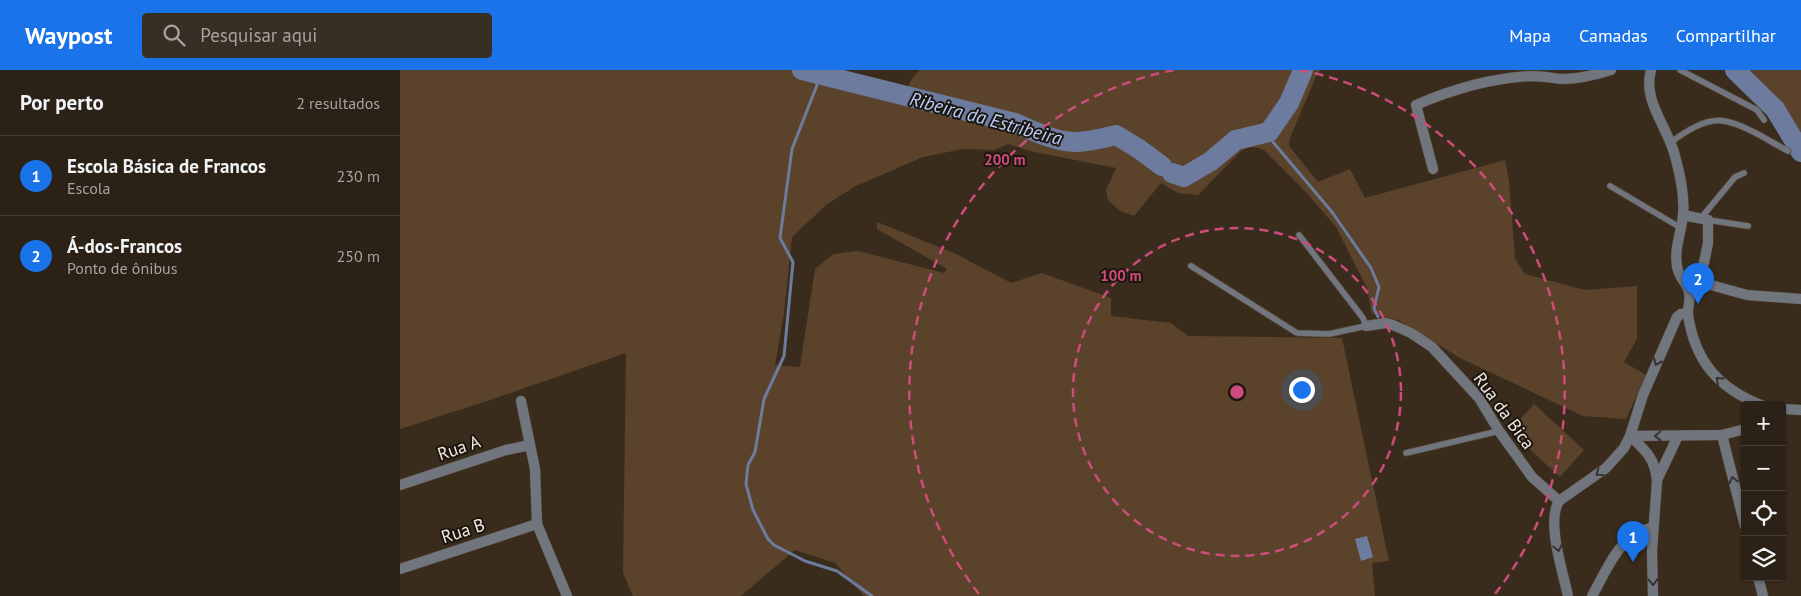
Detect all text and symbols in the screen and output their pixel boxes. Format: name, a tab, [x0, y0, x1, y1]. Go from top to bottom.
search box	[142, 13, 492, 58]
text: Waypost	[25, 20, 112, 51]
icon: search	[160, 21, 188, 49]
text: Pesquisar aqui	[200, 23, 317, 47]
text: Mapa	[1509, 24, 1551, 47]
text: Camadas	[1579, 24, 1648, 47]
text: Compartilhar	[1676, 24, 1776, 47]
water label: Ribeira da Estribeira	[907, 86, 1066, 150]
text: Por perto	[20, 89, 104, 116]
text: 2 resultados	[296, 93, 380, 113]
text: 200 m	[984, 150, 1026, 169]
text: Escola Básica de Francos	[67, 154, 266, 178]
text: 1	[31, 166, 41, 186]
text: 230 m	[337, 166, 380, 186]
text: Escola	[67, 178, 110, 198]
text: Á-dos-Francos	[67, 234, 182, 258]
text: 2	[31, 246, 41, 266]
text: 250 m	[337, 246, 380, 266]
text: Ponto de ônibus	[67, 258, 177, 278]
pin: 2	[1682, 263, 1714, 304]
text: 100 m	[1100, 266, 1142, 285]
one-way arrow	[1653, 357, 1664, 366]
street label: Rua da Bica	[1469, 368, 1540, 454]
your location	[1289, 377, 1315, 403]
one-way arrow	[1716, 377, 1725, 386]
centre of rings	[1228, 383, 1246, 401]
map controls	[1741, 401, 1786, 581]
button: +	[1741, 401, 1786, 446]
street label: Rua A	[434, 429, 484, 466]
one-way arrow	[1654, 431, 1662, 441]
button: −	[1741, 446, 1786, 491]
one-way arrow	[1595, 467, 1605, 476]
one-way arrow	[1728, 476, 1739, 485]
button: locate	[1741, 491, 1786, 536]
street label: Rua B	[438, 513, 488, 548]
pin: 1	[1617, 521, 1649, 562]
button: layers	[1741, 536, 1786, 581]
one-way arrow	[1552, 544, 1563, 553]
one-way arrow	[1648, 578, 1658, 586]

